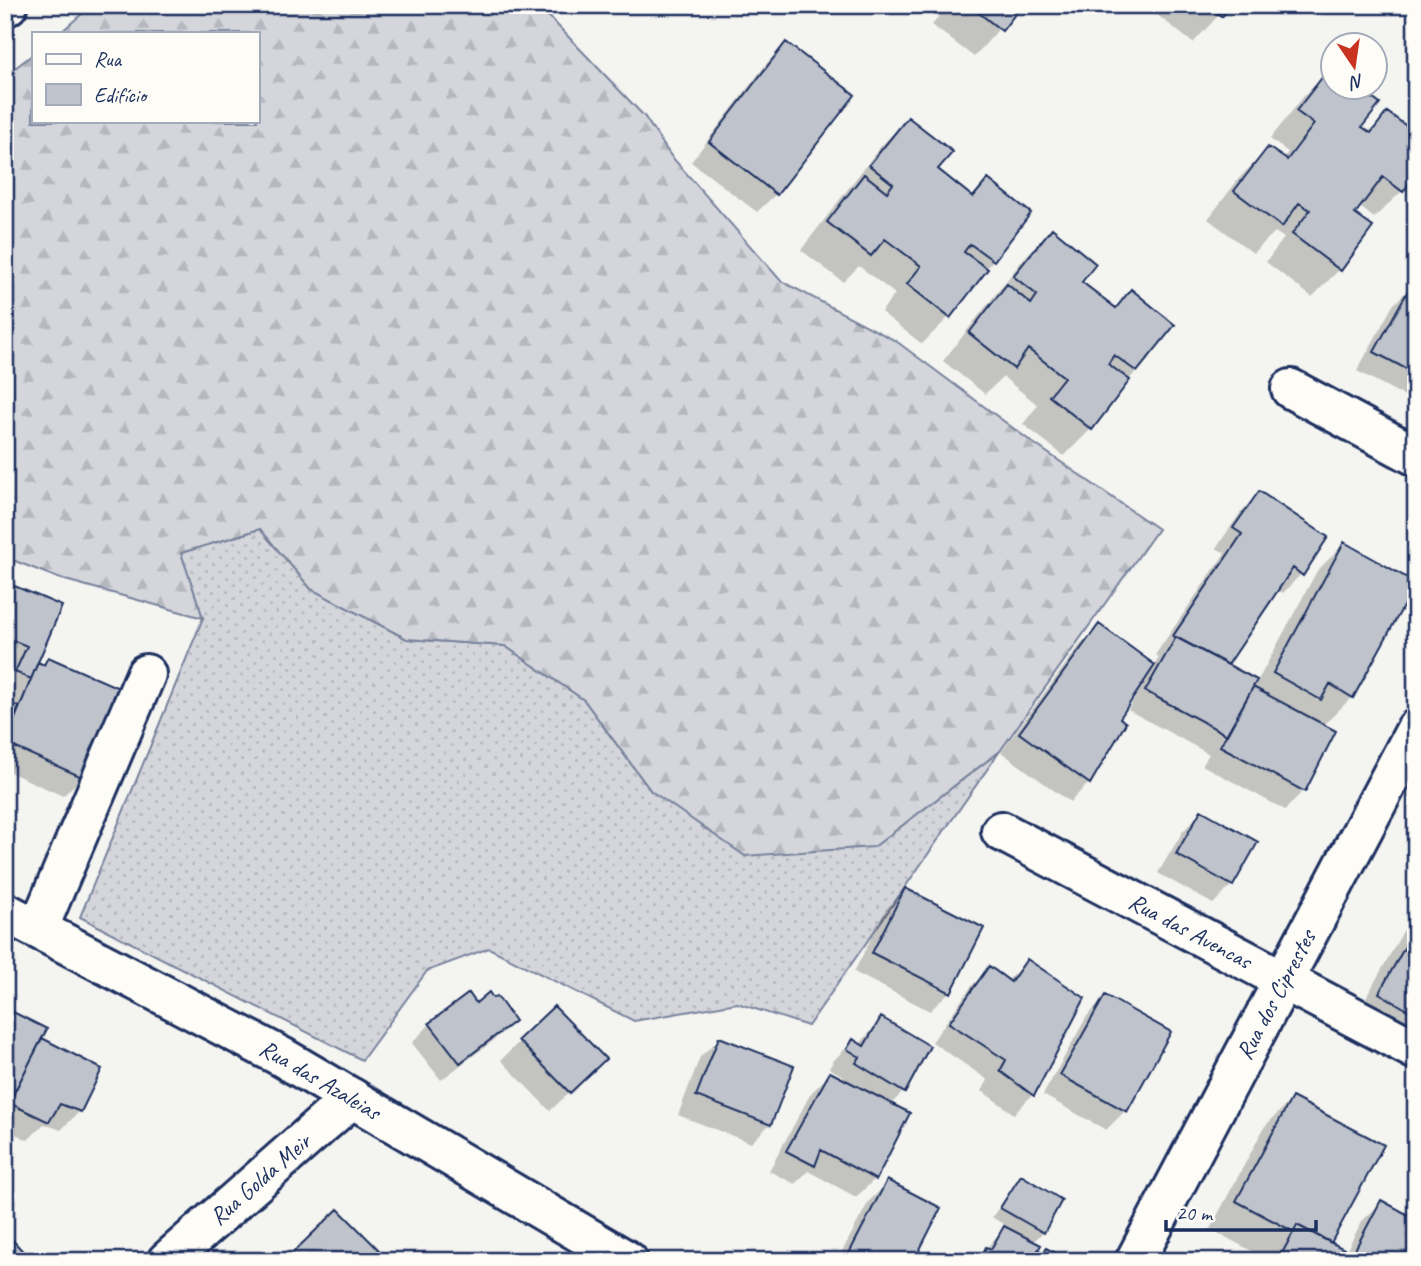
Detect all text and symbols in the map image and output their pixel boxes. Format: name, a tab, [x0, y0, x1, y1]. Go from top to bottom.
legend	[32, 32, 259, 122]
north arrow	[1320, 32, 1390, 102]
text: Rua	[94, 46, 122, 72]
text: N	[1346, 69, 1366, 95]
text: Edifício	[94, 82, 149, 108]
street label: Rua das Avencas	[1124, 886, 1258, 976]
street label: Rua dos Ciprestes	[1229, 923, 1323, 1065]
street label: Rua das Azaleias	[255, 1033, 388, 1128]
street label: Rua Golda Meir	[203, 1125, 319, 1232]
scale bar	[1166, 1189, 1316, 1233]
text: 20 m	[1176, 1200, 1214, 1226]

